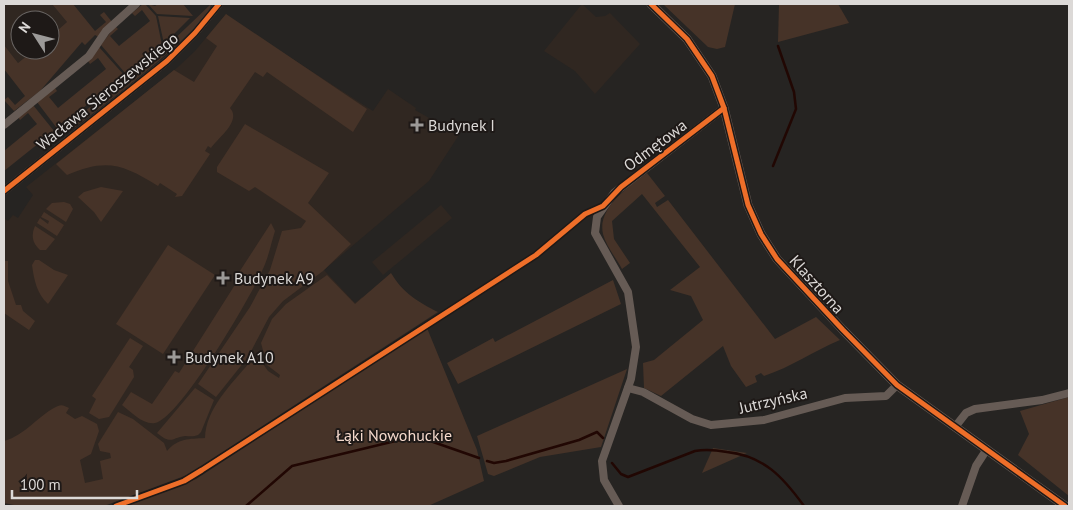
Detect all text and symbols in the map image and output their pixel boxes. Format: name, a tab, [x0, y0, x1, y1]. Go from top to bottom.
north arrow	[10, 10, 60, 60]
text: N	[14, 18, 34, 36]
street label: Wacława Sieroszewskiego	[32, 28, 182, 154]
place label: Budynek I	[428, 115, 495, 135]
street label: Odmętowa	[619, 115, 691, 175]
marker: Budynek I	[410, 118, 424, 132]
street label: Klasztorna	[785, 250, 849, 318]
place label: Budynek A9	[234, 268, 314, 288]
marker: Budynek A9	[216, 271, 230, 285]
place label: Budynek A10	[185, 347, 274, 367]
marker: Budynek A10	[167, 350, 181, 364]
street label: Jutrzyńska	[736, 382, 809, 418]
park label: Łąki Nowohuckie	[336, 425, 452, 445]
scale bar	[12, 468, 138, 500]
text: 100 m	[20, 475, 61, 494]

